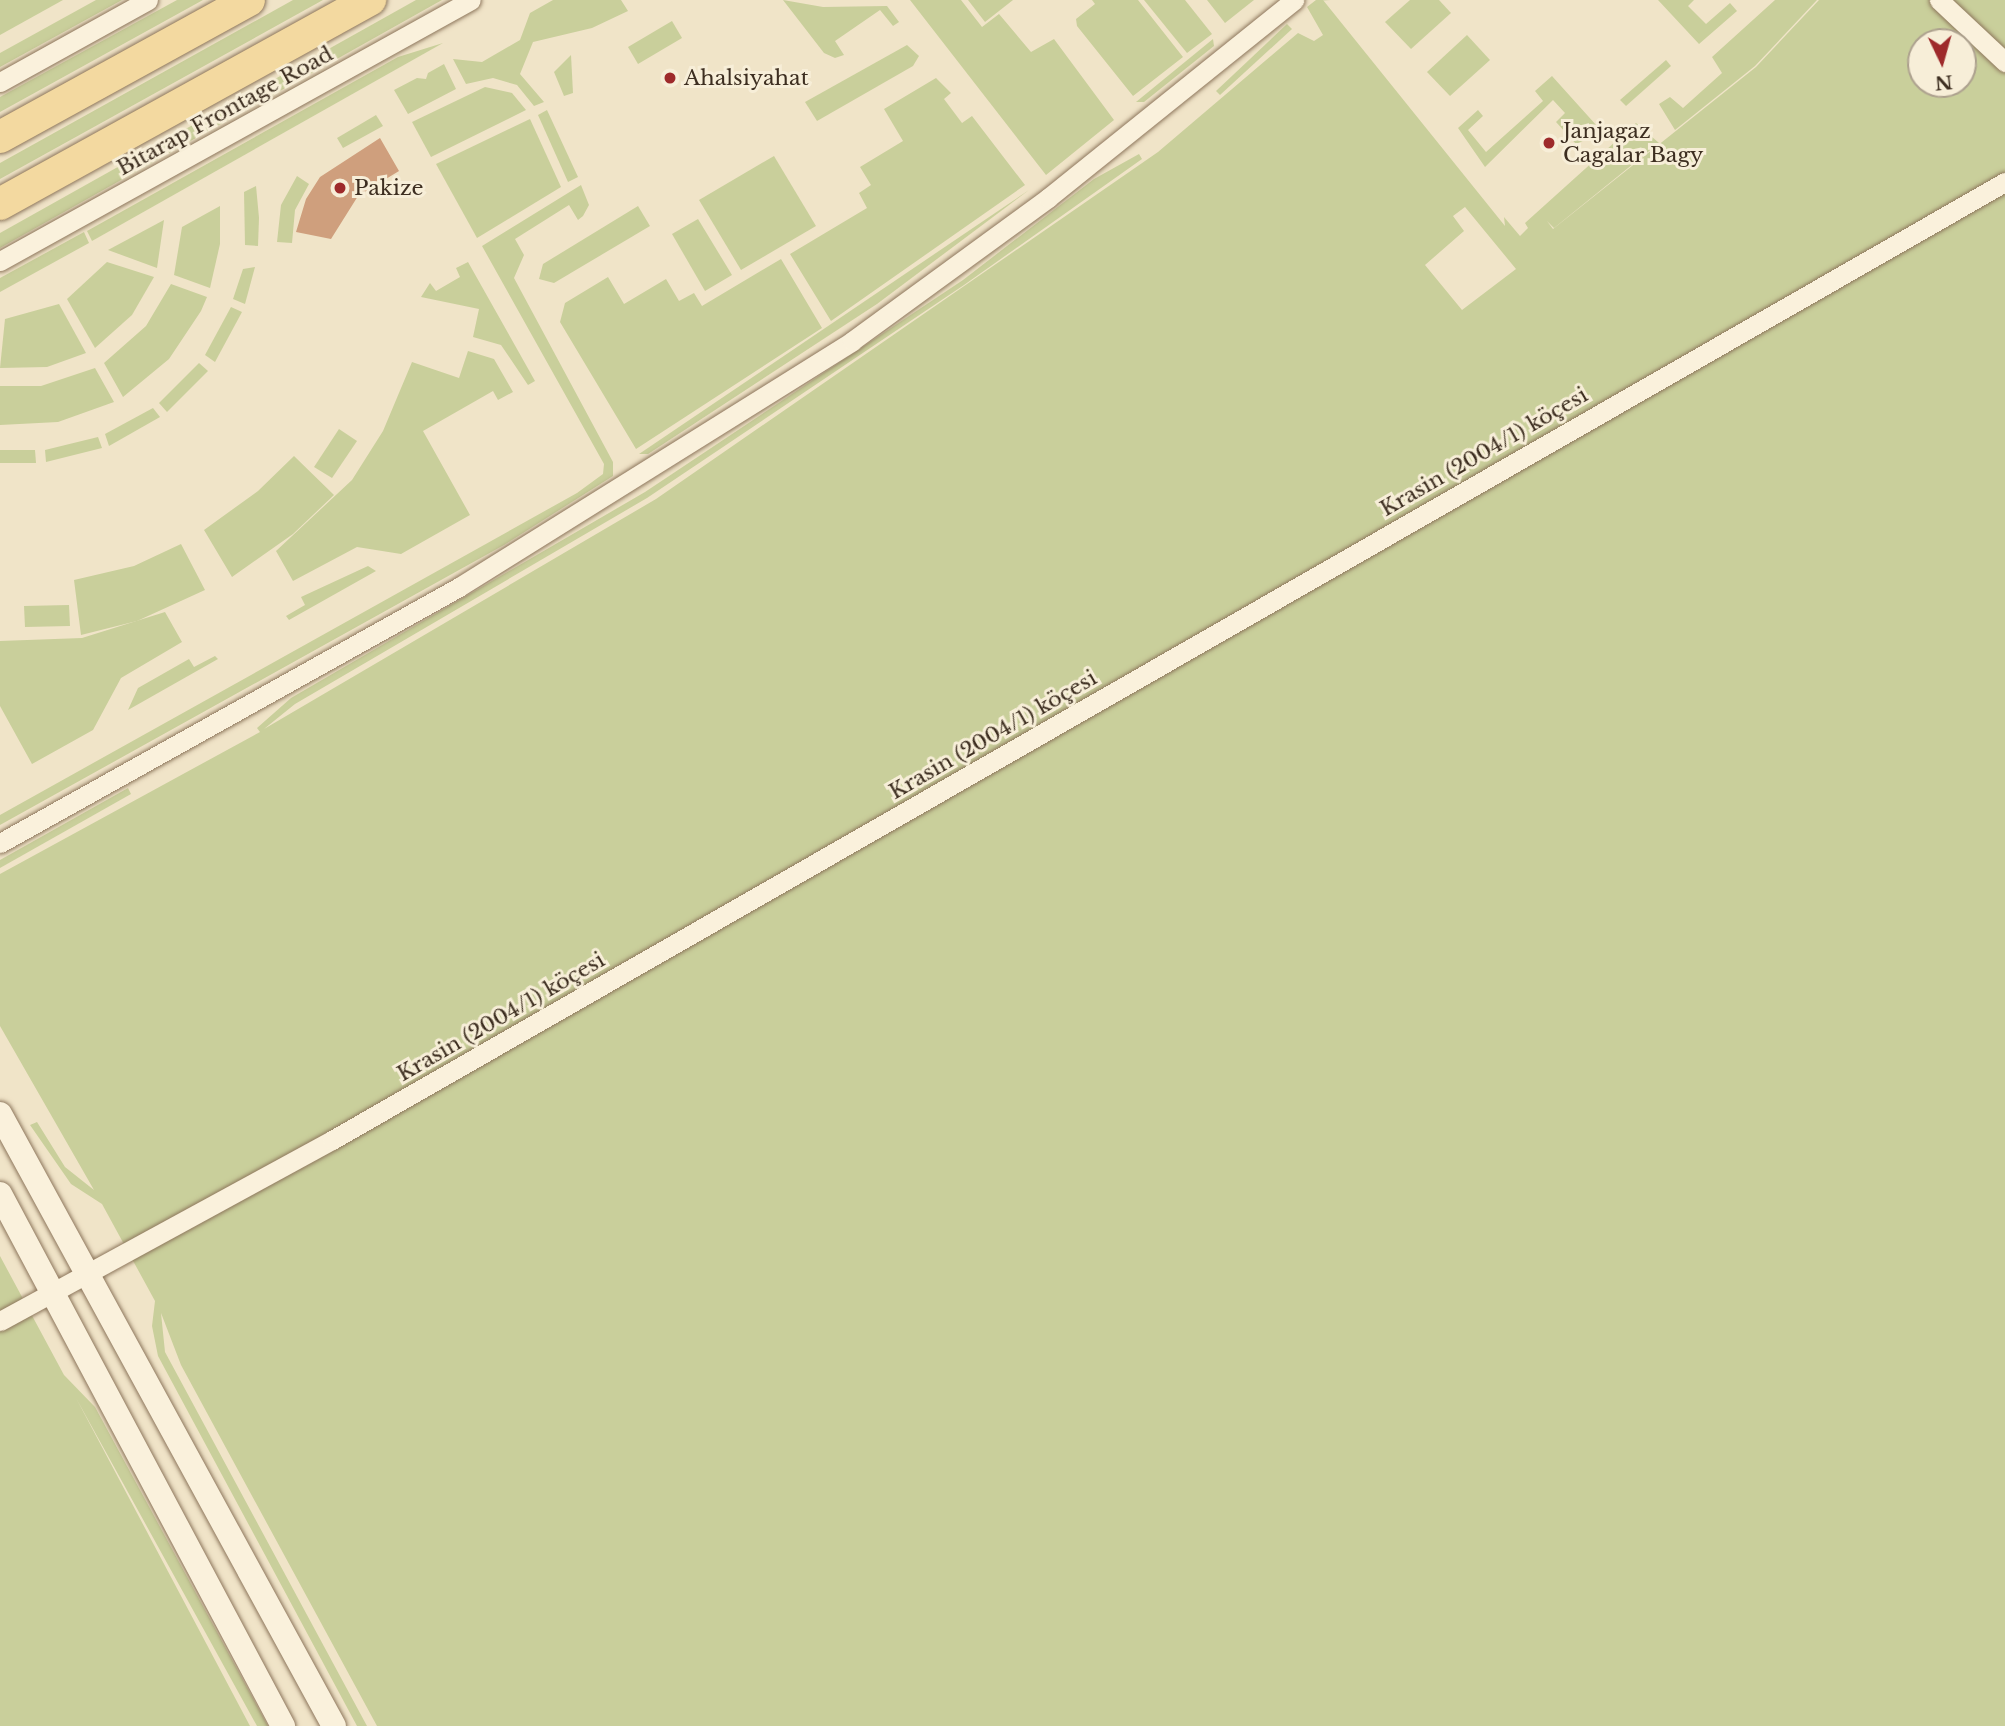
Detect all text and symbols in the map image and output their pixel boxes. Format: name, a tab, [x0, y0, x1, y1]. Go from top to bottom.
north arrow	[1907, 28, 1977, 98]
street label: Bitarap Frontage Road	[113, 41, 337, 181]
place label: Ahalsiyahat	[684, 65, 809, 91]
marker: Ahalsiyahat	[662, 70, 678, 86]
text: N	[1934, 70, 1954, 95]
place label: Janjagaz Cagalar Bagy	[1563, 118, 1704, 168]
marker: Janjagaz Cagalar Bagy	[1541, 135, 1557, 151]
place label: Pakize	[354, 175, 424, 201]
marker: Pakize	[332, 180, 348, 196]
street label: Krasin (2004/1) köçesi	[1376, 382, 1592, 522]
street label: Krasin (2004/1) köçesi	[885, 665, 1101, 805]
street label: Krasin (2004/1) köçesi	[393, 947, 609, 1087]

